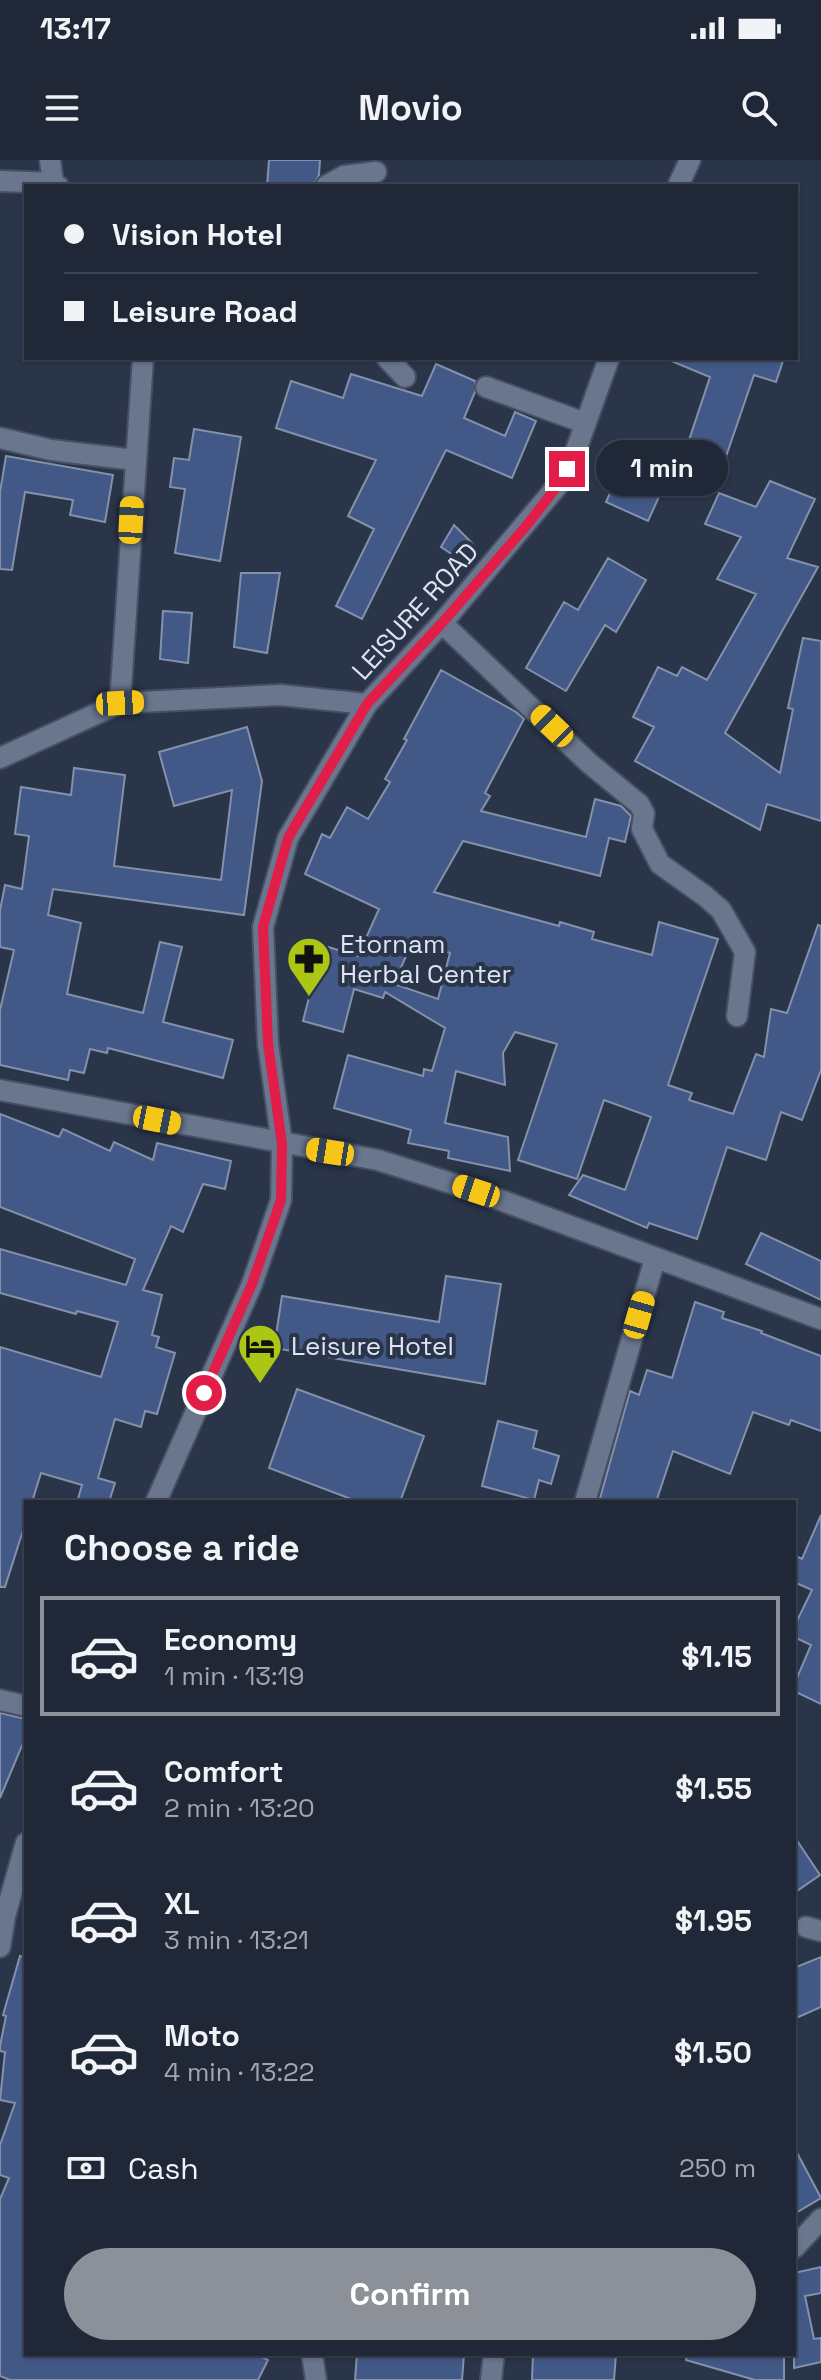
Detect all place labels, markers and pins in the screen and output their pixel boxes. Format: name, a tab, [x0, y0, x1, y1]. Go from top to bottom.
place label: Etornam Herbal Center	[340, 927, 511, 991]
pharmacy icon: Etornam Herbal Center	[285, 935, 333, 998]
hotel icon: Leisure Hotel	[236, 1322, 284, 1385]
place label: Leisure Hotel	[291, 1329, 454, 1363]

